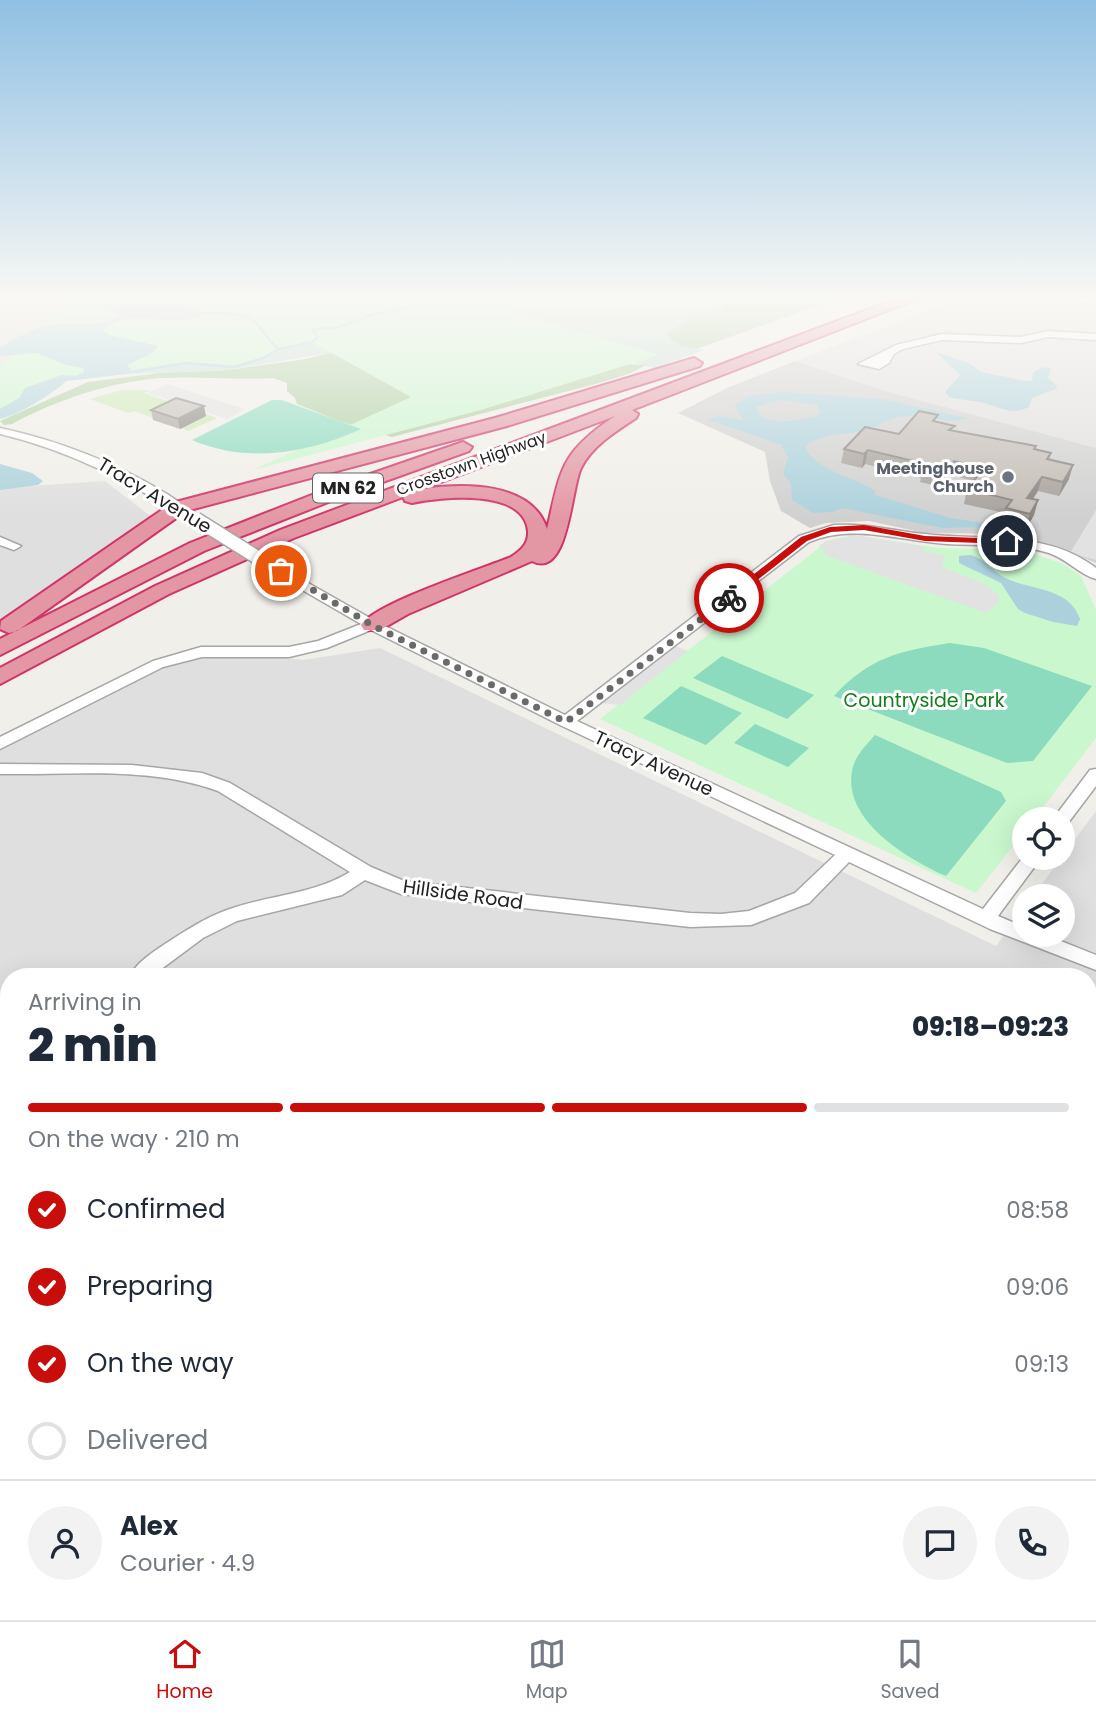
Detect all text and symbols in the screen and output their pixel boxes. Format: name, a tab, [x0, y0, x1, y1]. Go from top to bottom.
street label: Crosstown Highway	[393, 426, 549, 501]
street label: Tracy Avenue	[93, 451, 217, 540]
place label: Meetinghouse Church	[876, 457, 994, 498]
marker: Meetinghouse Church	[1000, 469, 1016, 485]
road number: MN 62	[313, 474, 383, 502]
pin	[977, 511, 1037, 571]
icon: home	[988, 522, 1026, 560]
pin	[251, 541, 311, 601]
icon: bag	[262, 552, 300, 590]
courier	[694, 563, 764, 633]
icon: bike	[710, 579, 748, 617]
park label: Countryside Park	[844, 687, 1005, 714]
street label: Tracy Avenue	[590, 724, 718, 803]
map controls	[1012, 807, 1075, 947]
button: locate	[1012, 807, 1075, 870]
street label: Hillside Road	[401, 873, 525, 916]
button: layers	[1012, 884, 1075, 947]
text: Arriving in	[28, 986, 142, 1018]
text: 09:18–09:23	[912, 1009, 1069, 1045]
text: 2 min	[28, 1013, 158, 1077]
text: On the way · 210 m	[28, 1123, 240, 1155]
icon: check	[28, 1191, 66, 1229]
text: Confirmed	[87, 1191, 225, 1227]
text: 08:58	[1006, 1194, 1069, 1226]
icon: check	[28, 1268, 66, 1306]
text: Preparing	[87, 1268, 213, 1304]
text: 09:06	[1006, 1271, 1069, 1303]
icon: check	[28, 1345, 66, 1383]
text: On the way	[87, 1345, 234, 1381]
text: 09:13	[1014, 1348, 1069, 1380]
text: Delivered	[87, 1422, 208, 1458]
button: person	[28, 1506, 102, 1580]
button: chat	[903, 1506, 977, 1580]
button: phone	[995, 1506, 1069, 1580]
text: Alex	[120, 1508, 178, 1544]
text: Courier · 4.9	[120, 1547, 255, 1579]
tab: Home	[156, 1635, 213, 1706]
tab: Map	[526, 1635, 568, 1706]
tab: Saved	[880, 1635, 940, 1706]

